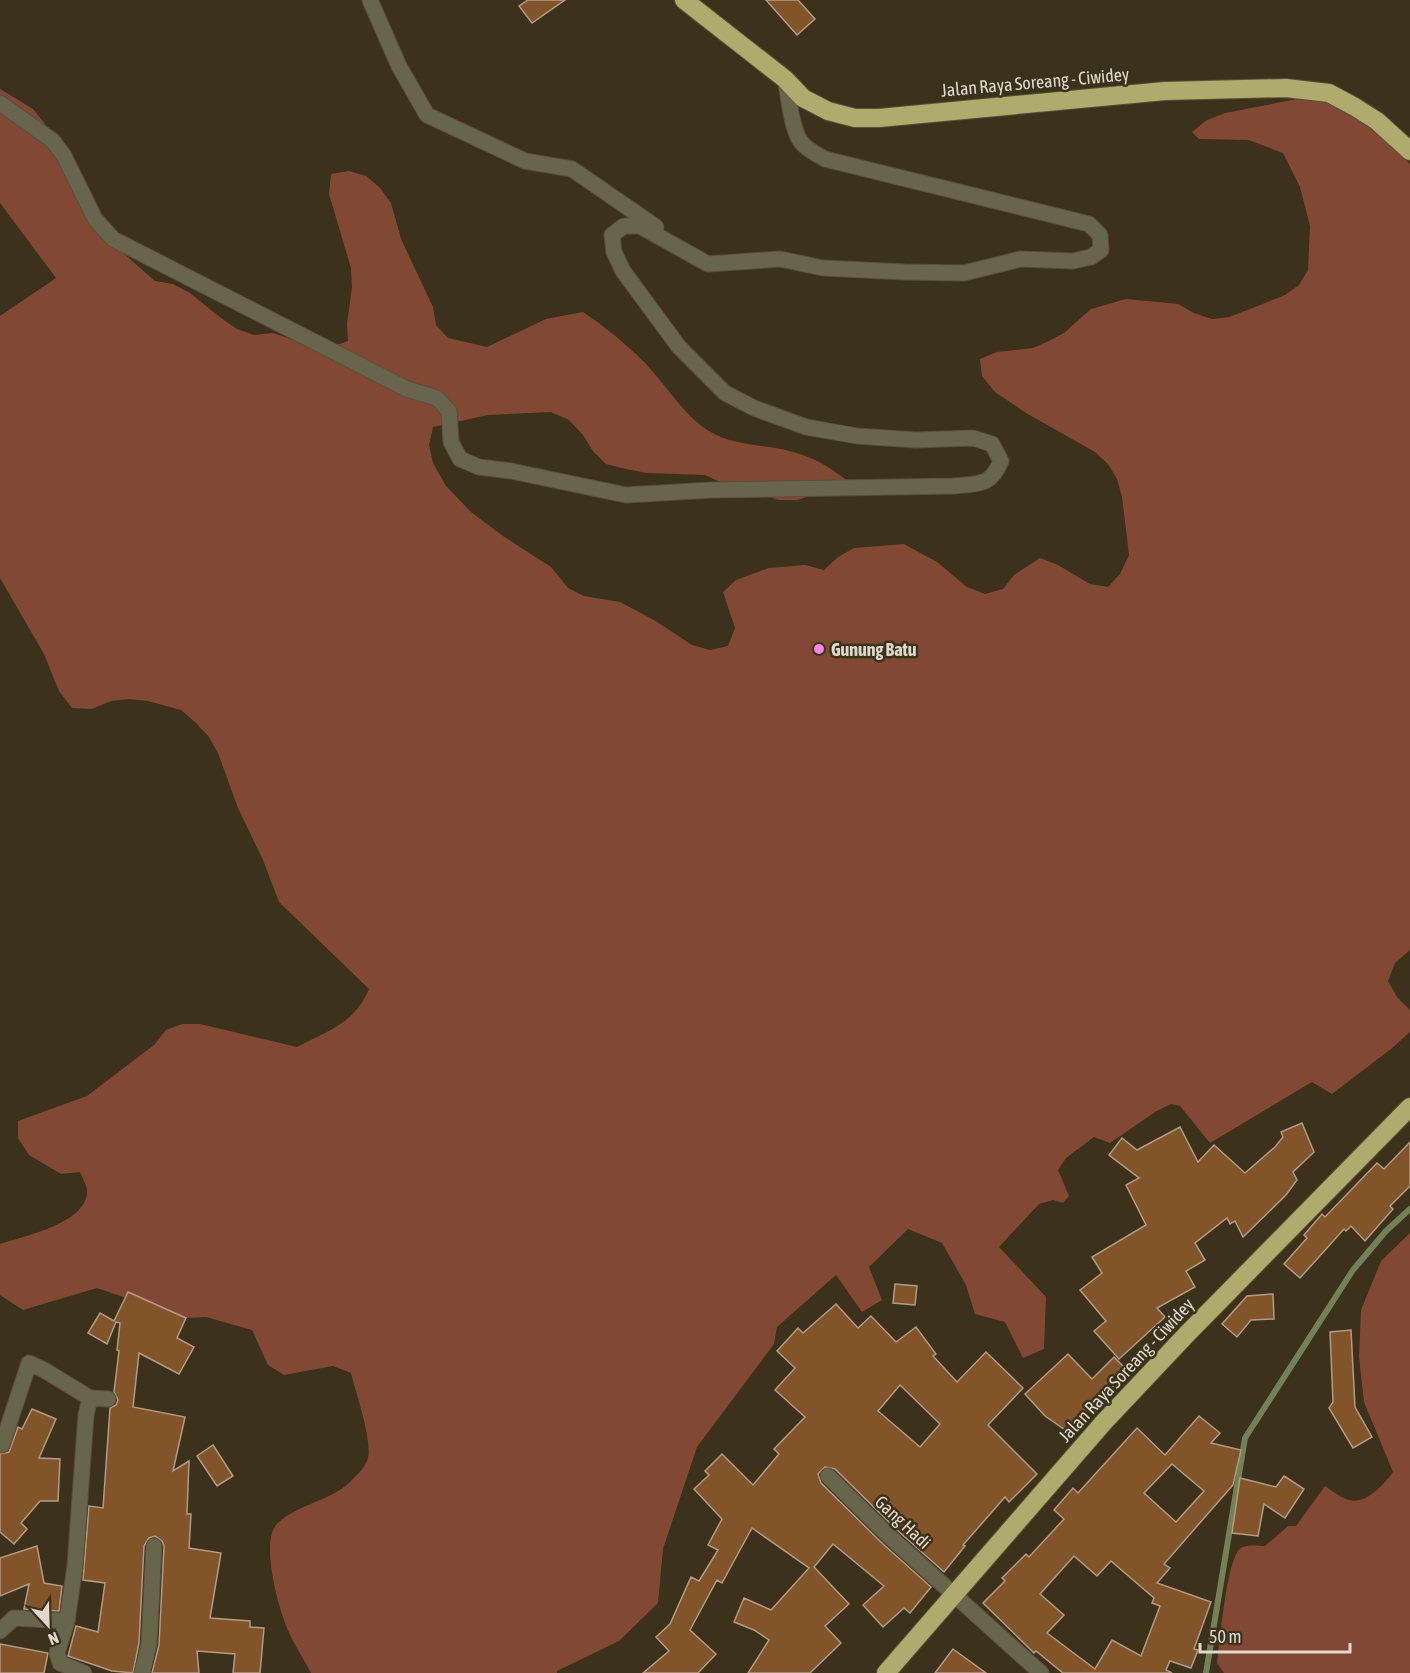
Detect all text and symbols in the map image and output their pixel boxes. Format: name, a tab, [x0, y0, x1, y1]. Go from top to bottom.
street label: Jalan Raya Soreang - Ciwidey	[940, 63, 1130, 101]
place label: Gunung Batu	[831, 639, 917, 660]
marker: Gunung Batu	[812, 642, 826, 656]
street label: Jalan Raya Soreang - Ciwidey	[1054, 1294, 1198, 1446]
street label: Gang Hadi	[871, 1491, 935, 1553]
north arrow	[18, 1595, 78, 1655]
scale bar	[1200, 1616, 1350, 1654]
text: 50 m	[1209, 1626, 1241, 1647]
text: N	[46, 1629, 61, 1649]

